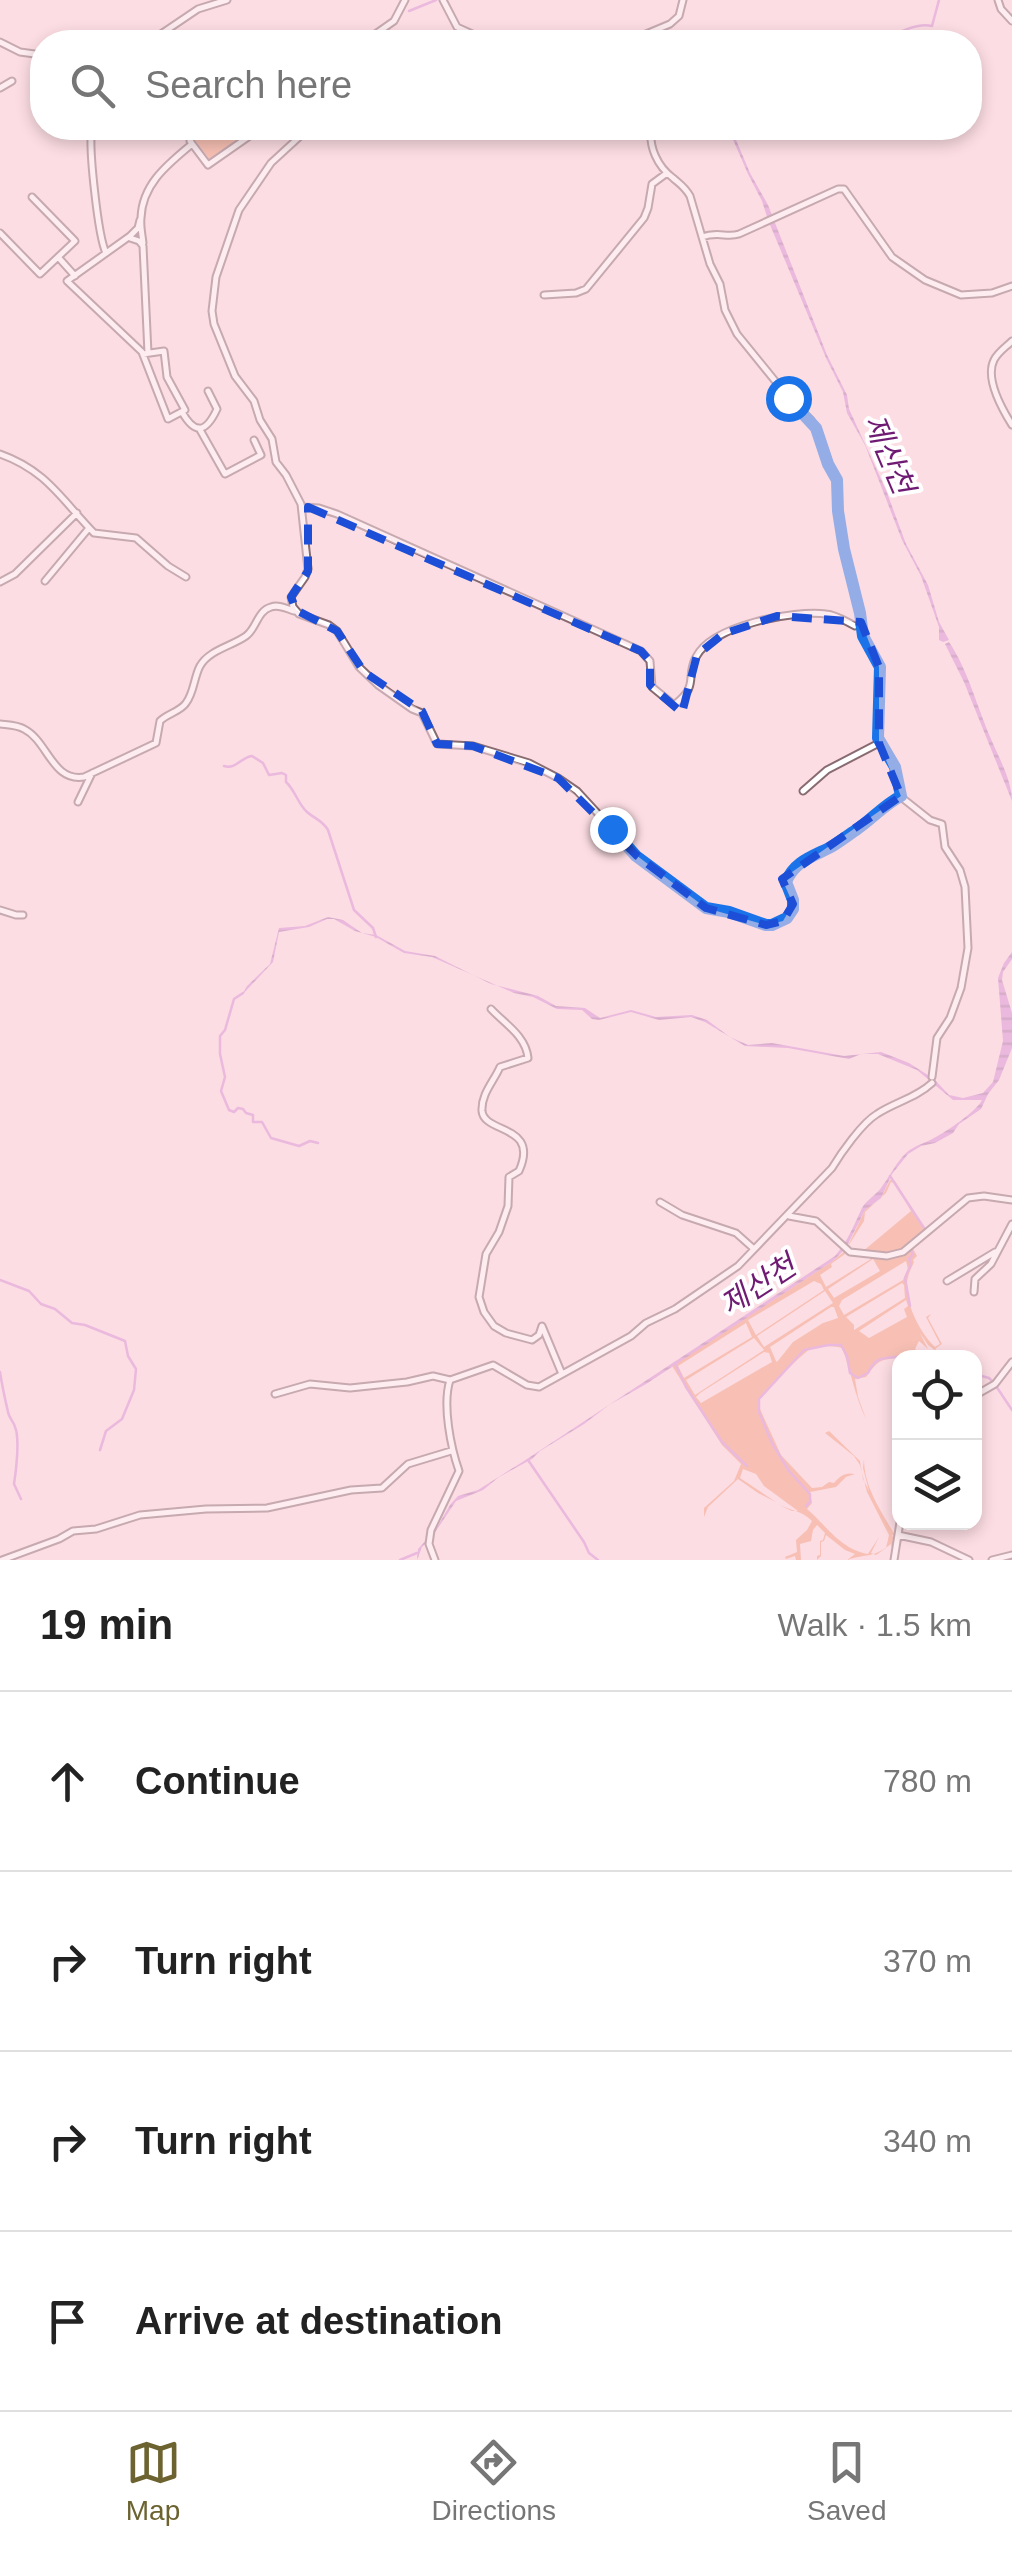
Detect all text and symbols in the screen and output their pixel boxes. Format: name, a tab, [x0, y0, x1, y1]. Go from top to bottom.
search box	[30, 30, 982, 140]
icon: search	[65, 58, 120, 113]
text: Search here	[145, 64, 352, 106]
route start	[766, 376, 812, 422]
water label: 제산천	[858, 409, 922, 502]
route end	[590, 807, 636, 853]
water label: 제산천	[714, 1247, 805, 1321]
map controls	[892, 1350, 982, 1530]
button: locate	[892, 1350, 982, 1440]
button: layers	[892, 1440, 982, 1530]
text: 19 min	[40, 1601, 173, 1648]
text: Walk · 1.5 km	[778, 1607, 972, 1643]
icon: ahead	[40, 1754, 95, 1809]
text: Continue	[135, 1760, 300, 1802]
text: 780 m	[883, 1763, 972, 1799]
icon: right	[40, 1934, 95, 1989]
text: Turn right	[135, 1940, 312, 1982]
text: 370 m	[883, 1943, 972, 1979]
icon: right	[40, 2114, 95, 2169]
text: Turn right	[135, 2120, 312, 2162]
text: 340 m	[883, 2123, 972, 2159]
icon: arrive	[40, 2294, 95, 2349]
text: Arrive at destination	[135, 2300, 502, 2342]
tab: Map	[126, 2435, 181, 2527]
tab: Directions	[432, 2435, 556, 2527]
tab: Saved	[807, 2435, 886, 2527]

